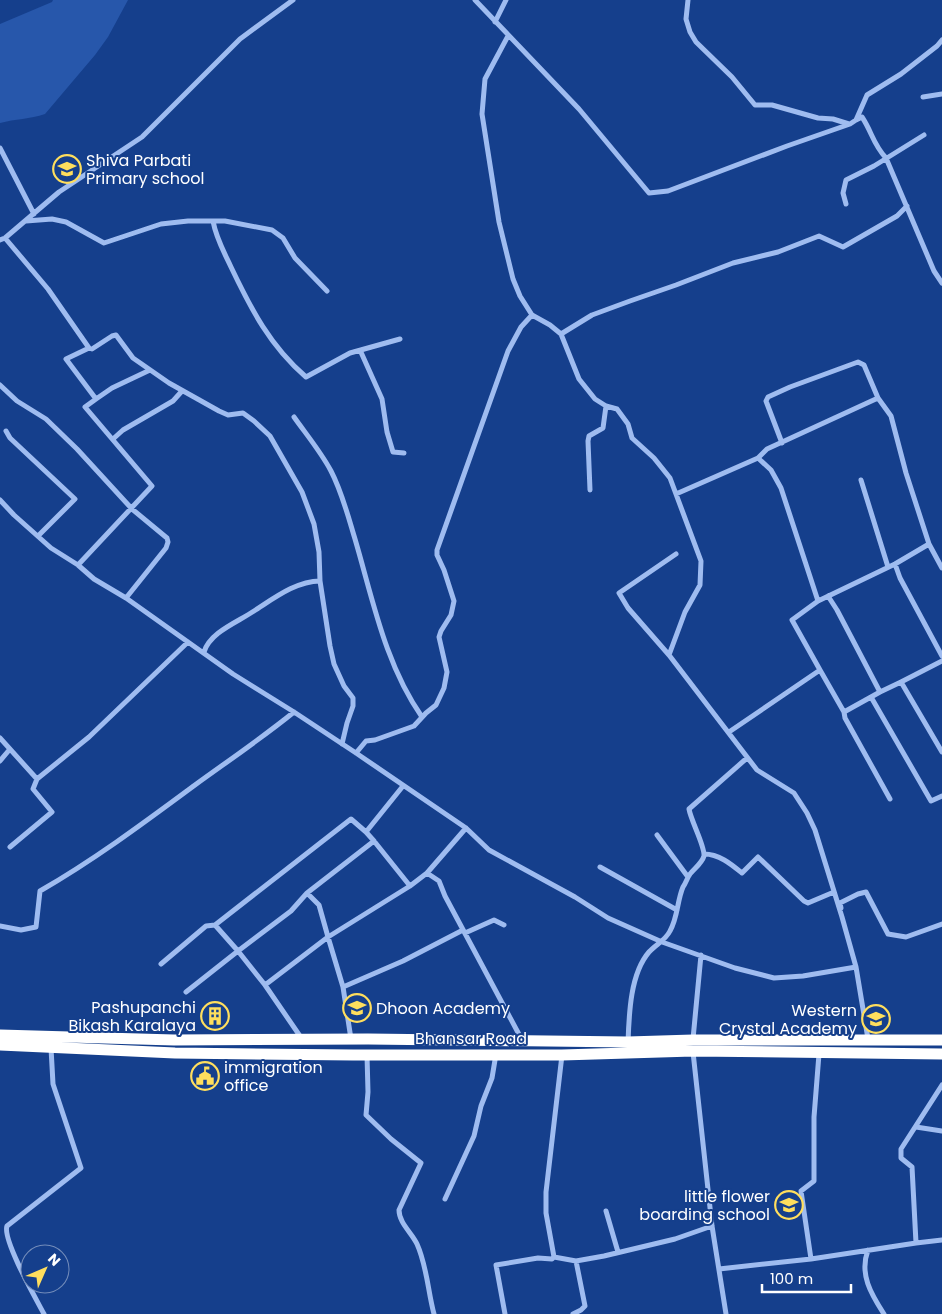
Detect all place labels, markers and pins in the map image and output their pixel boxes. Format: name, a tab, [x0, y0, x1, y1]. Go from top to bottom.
place label: Shiva Parbati Primary school	[86, 149, 204, 190]
school or university icon: Shiva Parbati Primary school	[52, 154, 82, 184]
school or university icon: Dhoon Academy	[342, 993, 372, 1023]
place label: Pashupanchi Bikash Karalaya	[69, 996, 196, 1037]
place label: Dhoon Academy	[376, 997, 510, 1020]
place label: Western Crystal Academy	[719, 999, 857, 1040]
building icon: Pashupanchi Bikash Karalaya	[200, 1001, 230, 1031]
school or university icon: Western Crystal Academy	[861, 1004, 891, 1034]
place label: immigration office	[224, 1056, 323, 1097]
public building icon: immigration office	[190, 1061, 220, 1091]
place label: little flower boarding school	[639, 1185, 770, 1226]
school or university icon: little flower boarding school	[774, 1190, 804, 1220]

